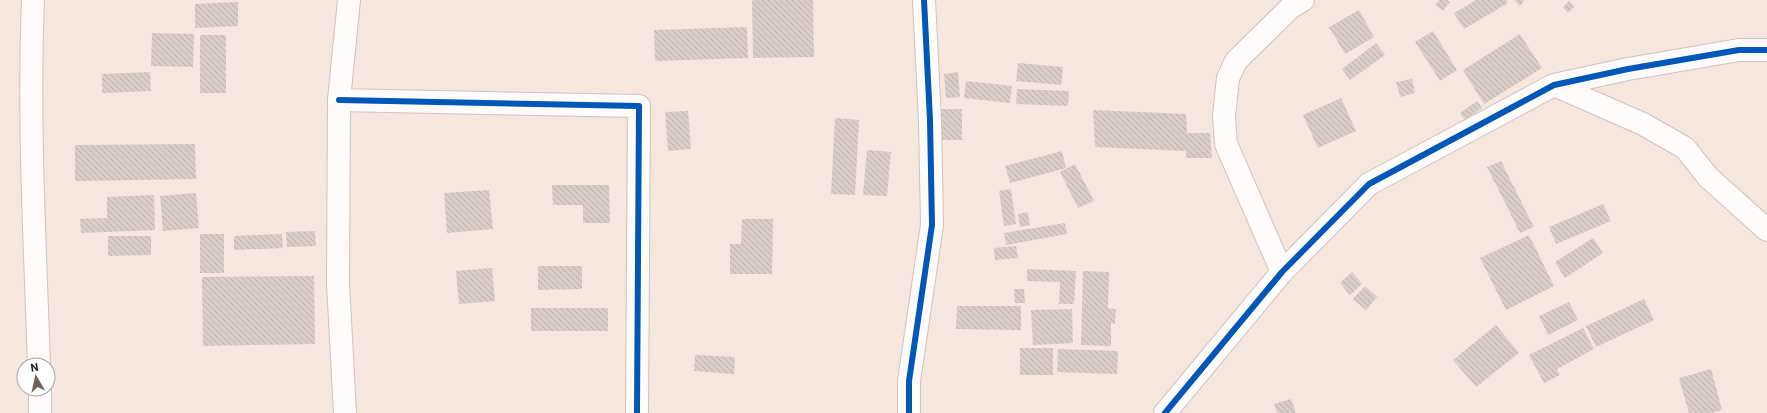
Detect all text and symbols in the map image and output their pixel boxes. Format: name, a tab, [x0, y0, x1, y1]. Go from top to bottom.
north arrow	[16, 357, 56, 397]
text: N	[30, 361, 40, 375]

